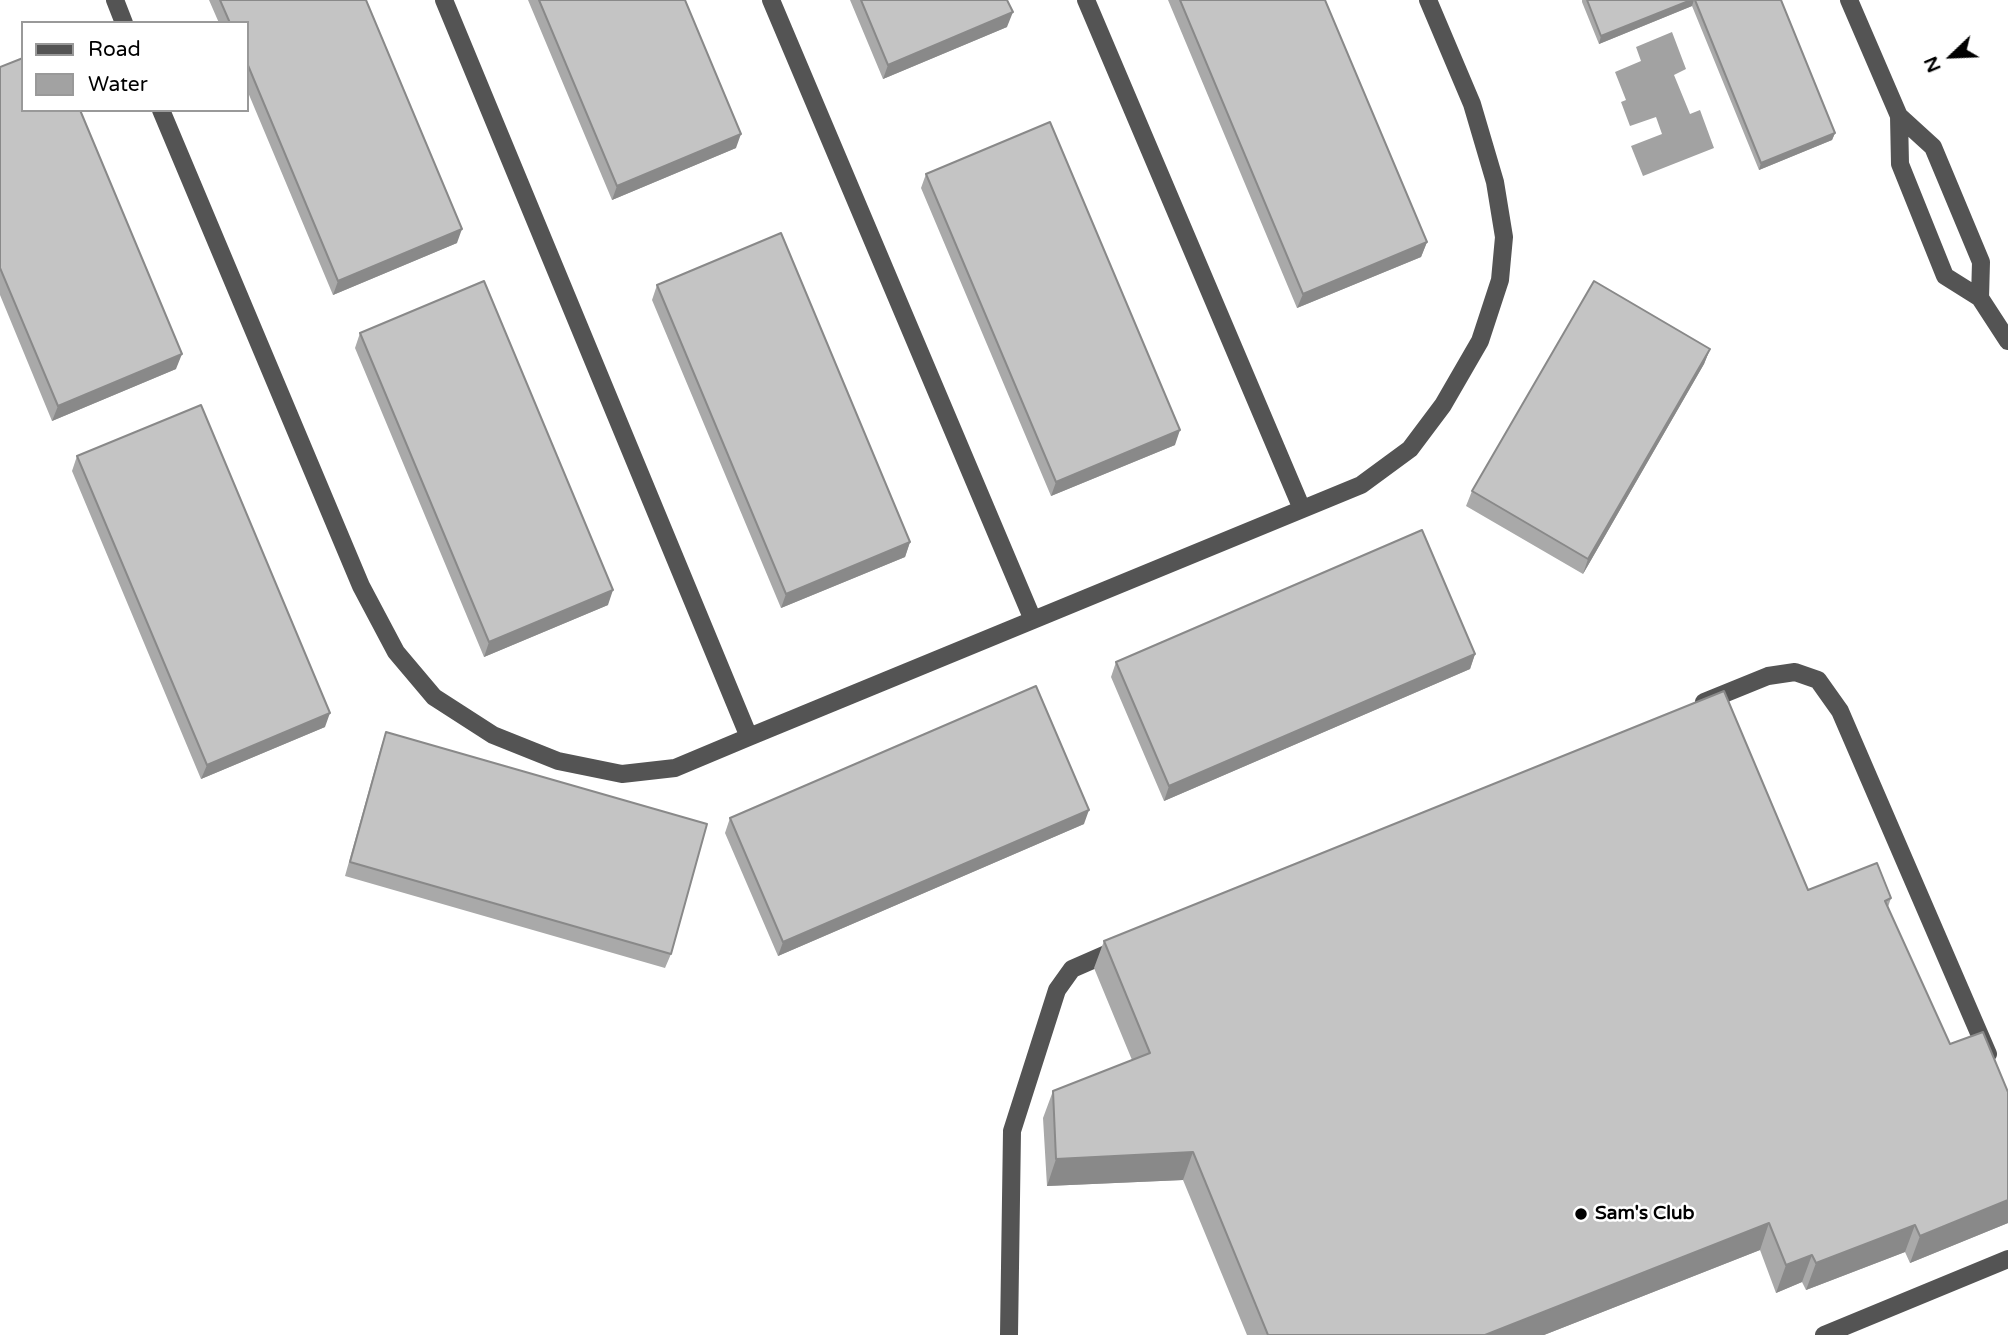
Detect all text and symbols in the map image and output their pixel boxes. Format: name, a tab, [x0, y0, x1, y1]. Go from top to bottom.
legend	[21, 21, 248, 112]
north arrow	[1917, 21, 1987, 91]
text: Road	[88, 37, 141, 62]
text: N	[1920, 53, 1946, 76]
text: Water	[88, 72, 148, 97]
place label: Sam's Club	[1595, 1203, 1695, 1225]
marker: Sam's Club	[1573, 1206, 1589, 1222]

